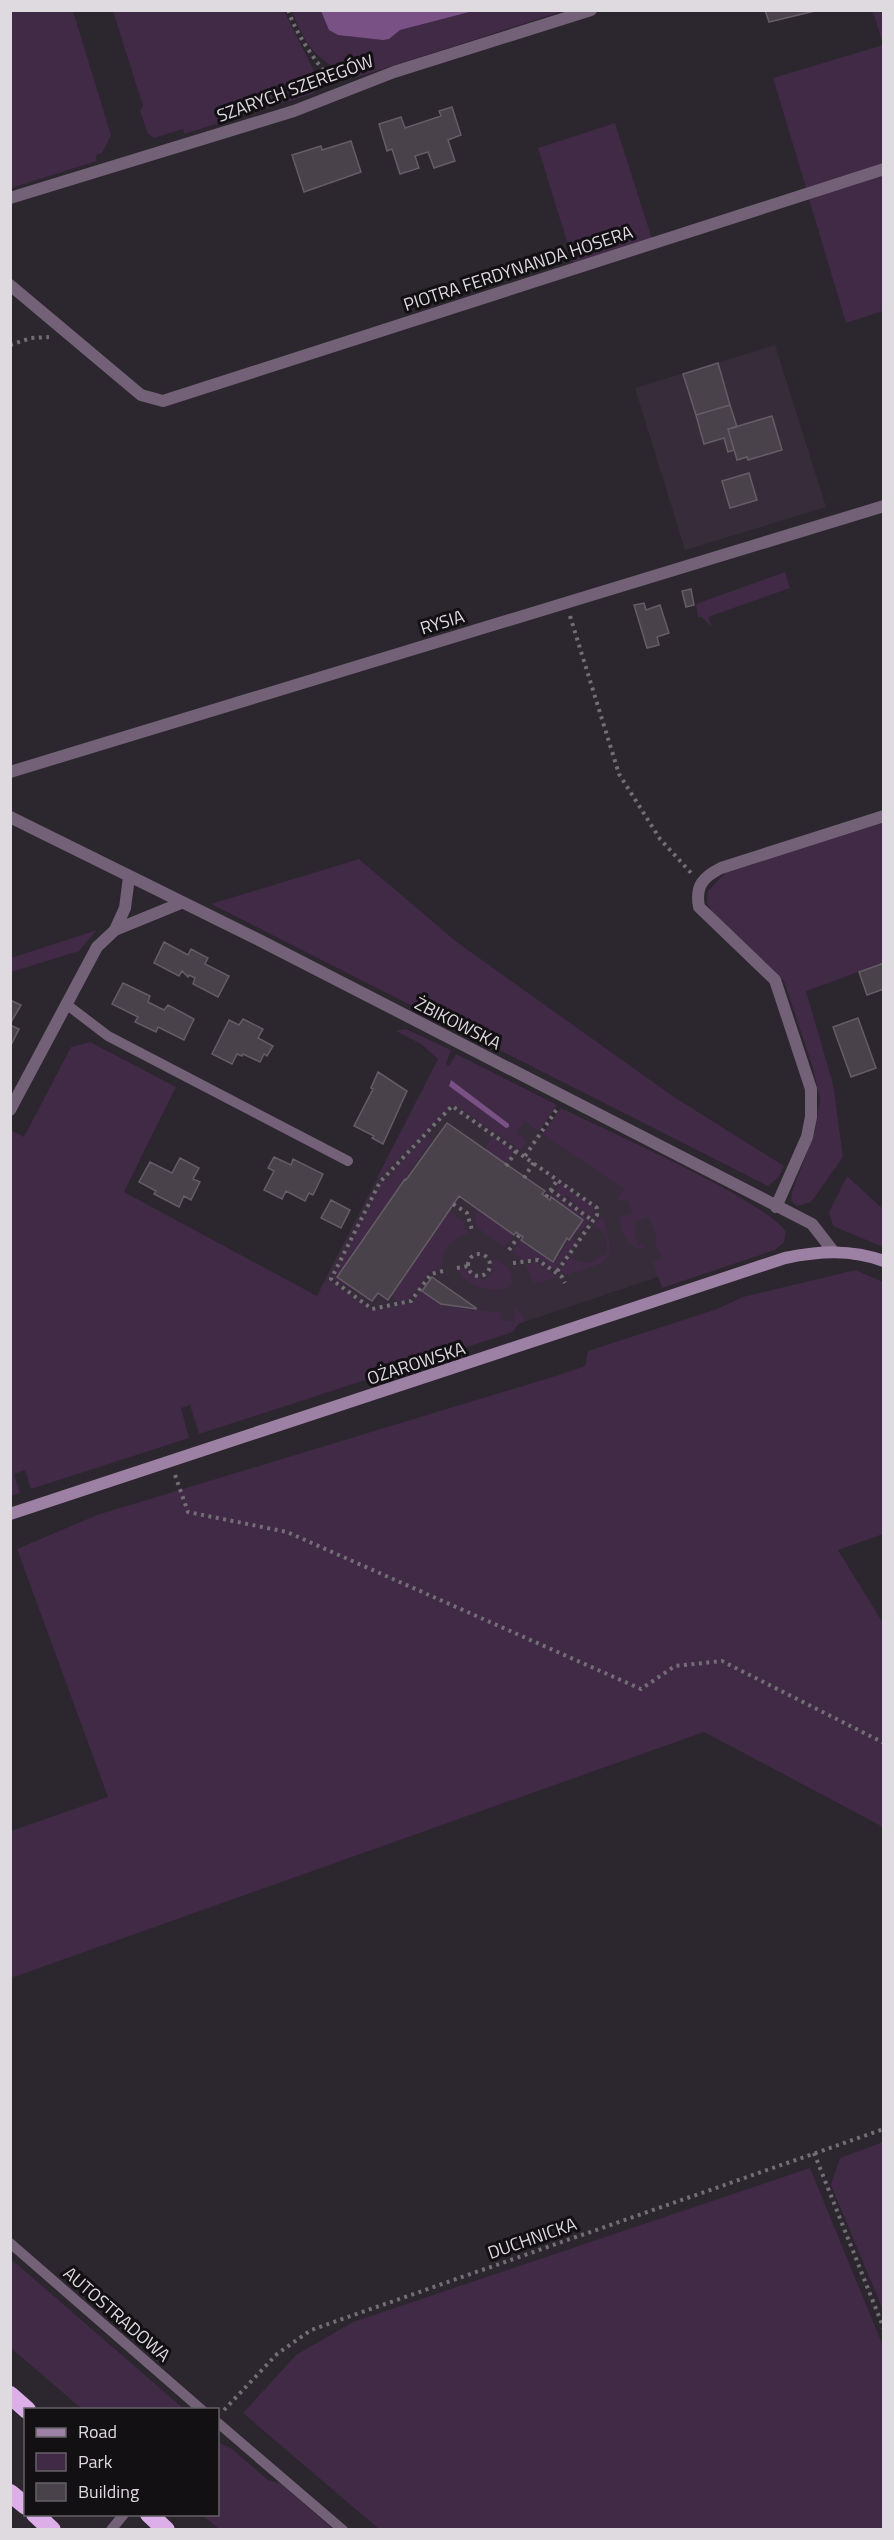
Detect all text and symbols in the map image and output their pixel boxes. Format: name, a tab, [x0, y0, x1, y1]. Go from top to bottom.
street label: SZARYCH SZEREGÓW	[213, 47, 377, 129]
street label: PIOTRA FERDYNANDA HOSERA	[400, 218, 636, 318]
street label: RYSIA	[417, 602, 468, 641]
street label: ŻBIKOWSKA	[410, 990, 506, 1056]
street label: OŻAROWSKA	[363, 1334, 469, 1392]
street label: DUCHNICKA	[484, 2210, 580, 2266]
street label: AUTOSTRADOWA	[58, 2260, 177, 2368]
legend	[24, 2408, 219, 2516]
text: Road	[78, 2418, 117, 2445]
text: Park	[78, 2448, 113, 2475]
text: Building	[78, 2478, 139, 2505]

